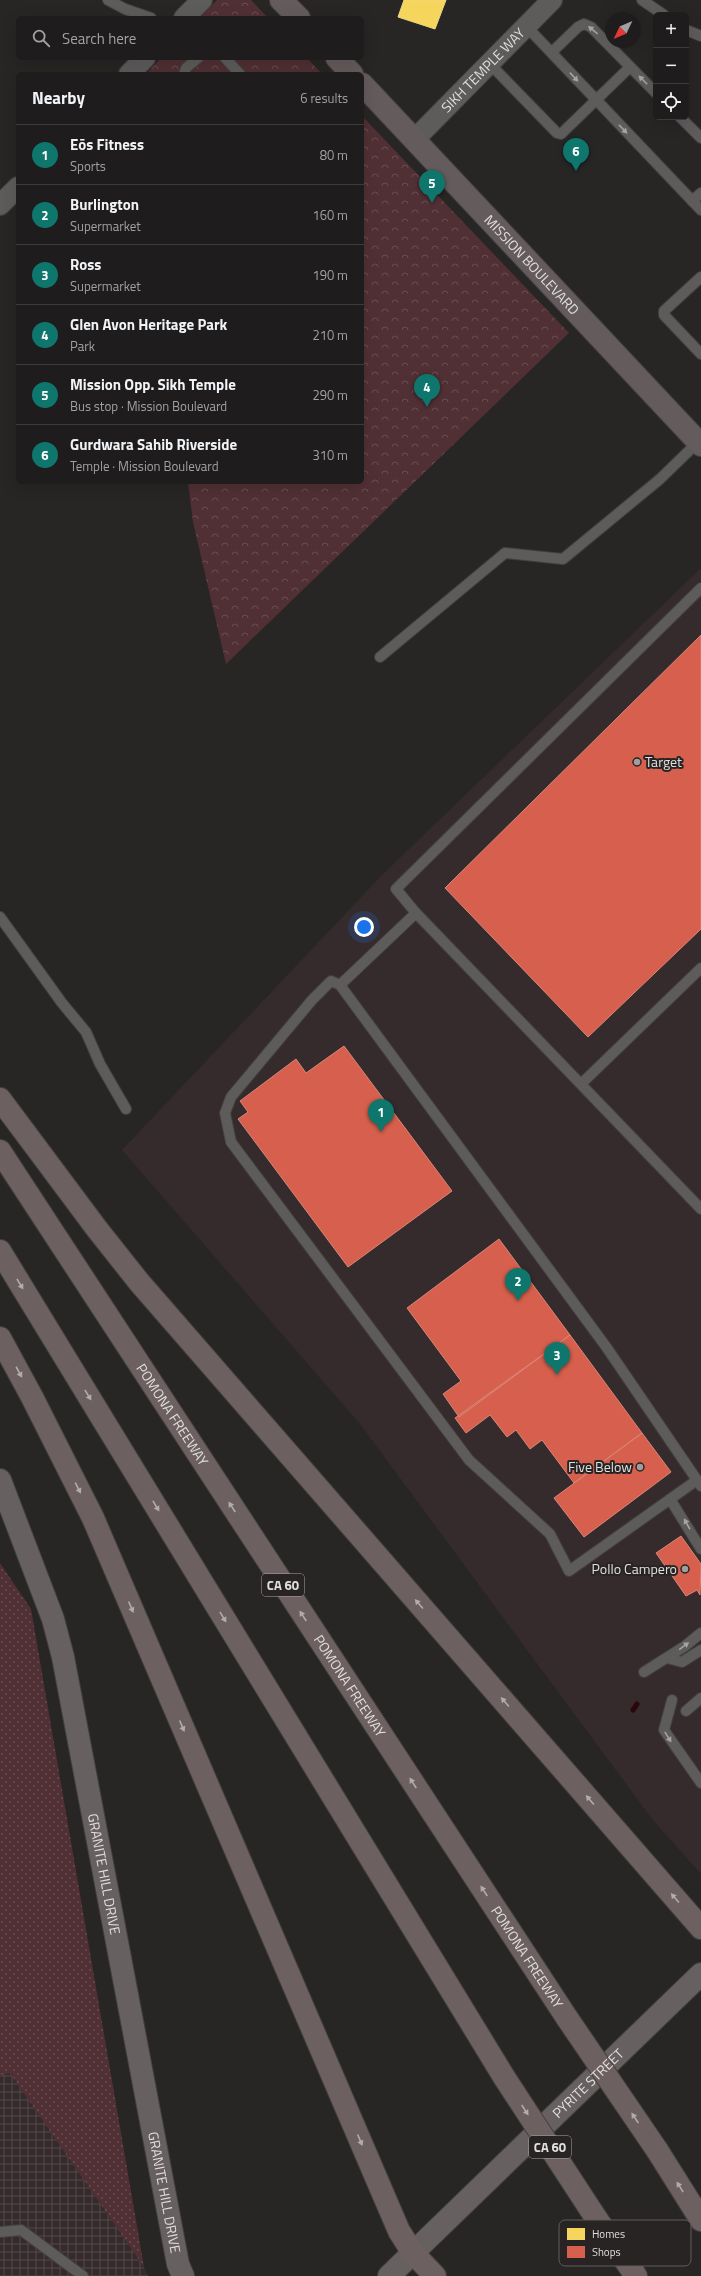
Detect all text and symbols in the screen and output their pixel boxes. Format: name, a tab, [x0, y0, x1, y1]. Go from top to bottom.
north arrow	[605, 12, 641, 48]
map controls	[653, 12, 689, 120]
button: +	[653, 12, 689, 48]
search box	[16, 16, 364, 60]
street label: SIKH TEMPLE WAY	[436, 22, 529, 117]
one-way arrow	[588, 26, 598, 35]
icon: search	[30, 27, 52, 49]
text: Search here	[62, 27, 136, 50]
button: −	[653, 48, 689, 84]
one-way arrow	[569, 72, 578, 81]
one-way arrow	[638, 75, 648, 85]
button: locate	[653, 84, 689, 120]
text: Nearby	[32, 85, 85, 111]
text: 6 results	[300, 88, 348, 108]
one-way arrow	[618, 124, 628, 134]
text: Eōs Fitness	[70, 133, 144, 156]
pin: 6	[563, 138, 589, 171]
text: 1	[41, 145, 49, 165]
text: 80 m	[320, 145, 348, 165]
text: Sports	[70, 156, 106, 176]
pin: 5	[419, 170, 445, 203]
text: Burlington	[70, 193, 139, 216]
text: 2	[41, 205, 49, 225]
text: 160 m	[312, 205, 348, 225]
street label: MISSION BOULEVARD	[480, 210, 585, 319]
text: Supermarket	[70, 216, 141, 236]
text: Ross	[70, 253, 101, 276]
text: 3	[41, 265, 49, 285]
text: 190 m	[312, 265, 348, 285]
text: Supermarket	[70, 276, 141, 296]
text: Glen Avon Heritage Park	[70, 313, 227, 336]
text: 4	[41, 325, 49, 345]
text: 210 m	[312, 325, 348, 345]
text: Park	[70, 336, 95, 356]
text: Mission Opp. Sikh Temple	[70, 373, 236, 396]
pin: 4	[414, 374, 440, 407]
text: 5	[41, 385, 49, 405]
text: 290 m	[312, 385, 348, 405]
text: Bus stop · Mission Boulevard	[70, 396, 227, 416]
text: Gurdwara Sahib Riverside	[70, 433, 237, 456]
text: 6	[41, 445, 49, 465]
text: 310 m	[312, 445, 348, 465]
text: Temple · Mission Boulevard	[70, 456, 219, 476]
place label: Target	[645, 751, 682, 772]
marker: Target	[632, 757, 642, 767]
your location	[354, 917, 374, 937]
pin: 1	[368, 1099, 394, 1132]
pin: 2	[505, 1268, 531, 1301]
one-way arrow	[17, 1278, 24, 1290]
pin: 3	[544, 1342, 570, 1375]
street label: POMONA FREEWAY	[132, 1359, 214, 1470]
one-way arrow	[15, 1367, 22, 1378]
one-way arrow	[84, 1390, 92, 1400]
place label: Five Below	[568, 1456, 632, 1477]
marker: Five Below	[635, 1462, 645, 1472]
one-way arrow	[75, 1482, 81, 1494]
one-way arrow	[152, 1500, 159, 1512]
one-way arrow	[228, 1501, 235, 1513]
one-way arrow	[683, 1518, 690, 1529]
place label: Pollo Campero	[592, 1558, 677, 1579]
marker: Pollo Campero	[680, 1564, 690, 1574]
road number: CA 60	[262, 1574, 304, 1596]
one-way arrow	[415, 1599, 424, 1609]
one-way arrow	[128, 1601, 134, 1612]
one-way arrow	[299, 1610, 307, 1621]
one-way arrow	[220, 1611, 227, 1623]
street label: POMONA FREEWAY	[309, 1630, 392, 1741]
one-way arrow	[679, 1642, 690, 1650]
one-way arrow	[500, 1697, 509, 1707]
one-way arrow	[179, 1721, 185, 1732]
one-way arrow	[665, 1731, 672, 1743]
one-way arrow	[409, 1777, 416, 1789]
one-way arrow	[586, 1795, 595, 1806]
street label: GRANITE HILL DRIVE	[83, 1812, 126, 1937]
one-way arrow	[480, 1886, 488, 1897]
one-way arrow	[671, 1893, 680, 1904]
street label: POMONA FREEWAY	[486, 1901, 569, 2012]
street label: PYRITE STREET	[547, 2043, 629, 2123]
one-way arrow	[521, 2104, 529, 2115]
one-way arrow	[631, 2113, 639, 2123]
street label: GRANITE HILL DRIVE	[143, 2130, 187, 2255]
one-way arrow	[357, 2135, 363, 2147]
road number: CA 60	[529, 2136, 571, 2158]
one-way arrow	[676, 2182, 684, 2192]
legend	[559, 2220, 691, 2266]
text: Homes	[592, 2226, 625, 2242]
text: Shops	[592, 2244, 621, 2260]

